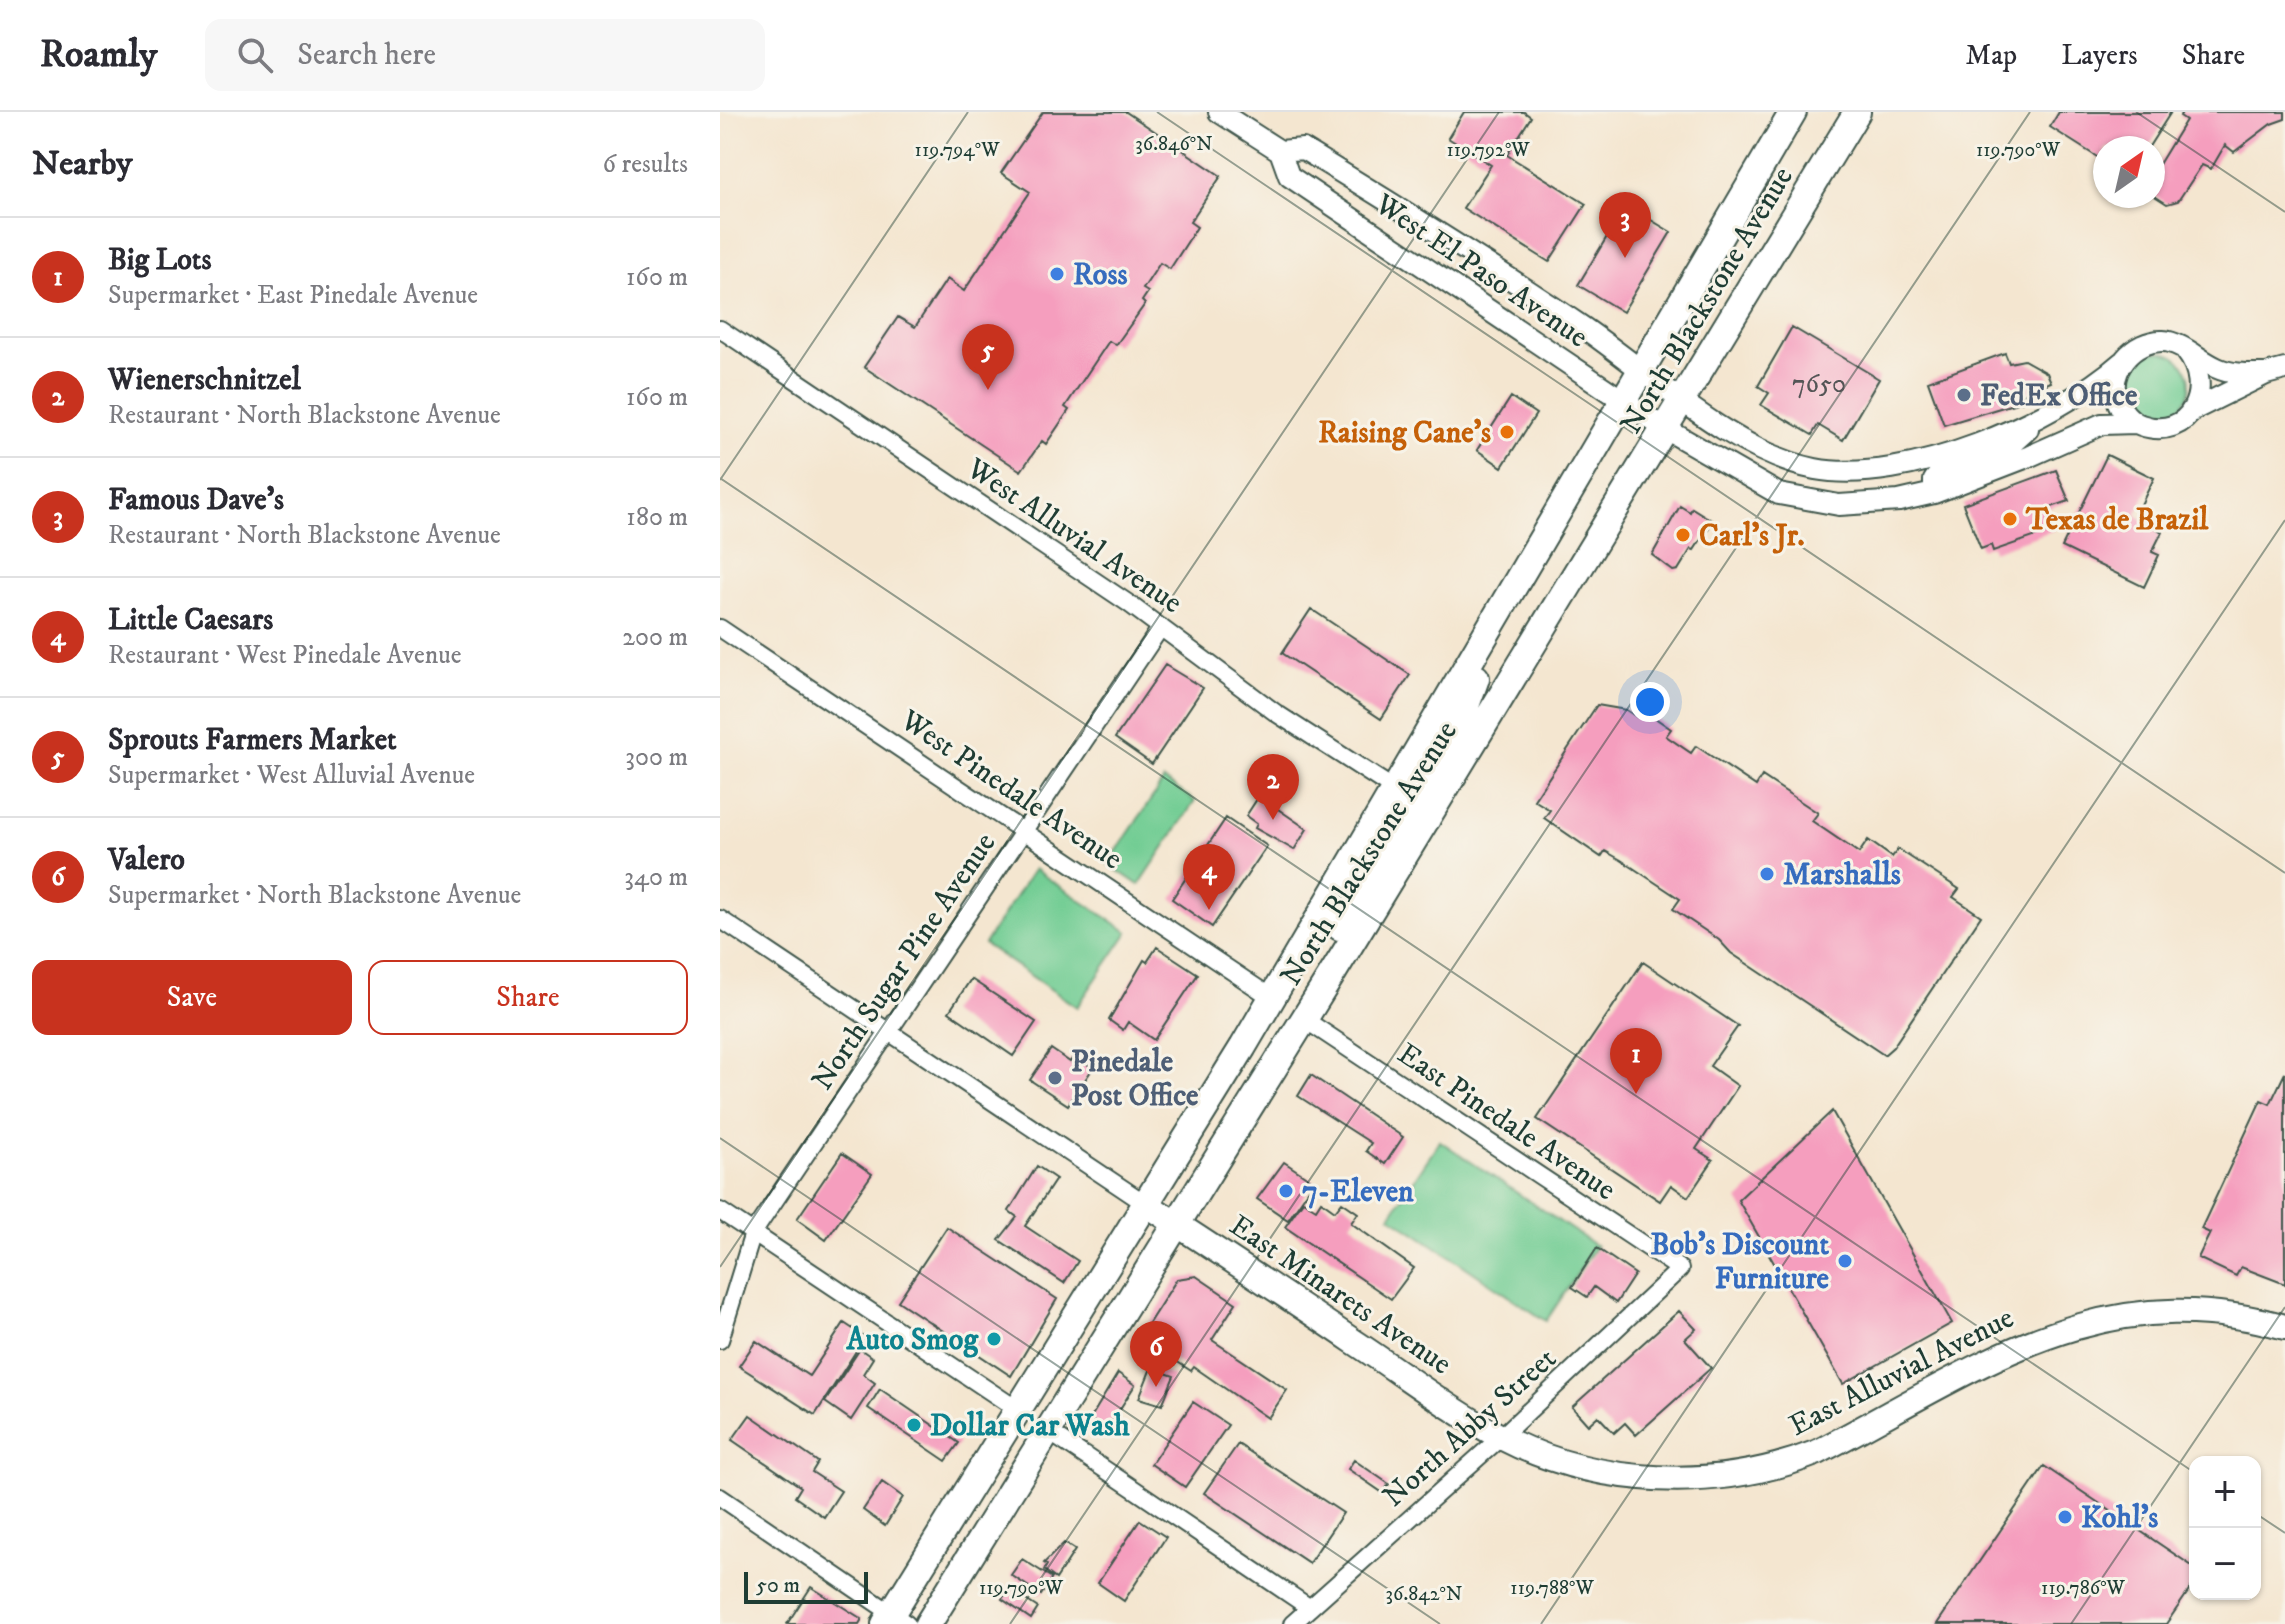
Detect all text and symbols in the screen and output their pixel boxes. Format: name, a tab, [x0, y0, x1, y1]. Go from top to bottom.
search box	[205, 19, 765, 91]
text: Roamly	[40, 31, 157, 79]
icon: search	[233, 33, 277, 77]
text: Search here	[297, 37, 436, 74]
text: Map	[1966, 38, 2017, 73]
text: Layers	[2061, 38, 2138, 73]
text: Share	[2182, 38, 2245, 73]
text: 36.846°N	[1135, 132, 1213, 157]
north arrow	[2093, 136, 2165, 208]
text: 119.794°W	[915, 138, 1000, 163]
text: 119.792°W	[1446, 138, 1530, 163]
text: 119.790°W	[1976, 138, 2061, 163]
text: Nearby	[32, 143, 133, 185]
text: 6 results	[602, 148, 688, 181]
street label: North Blackstone Avenue	[1613, 161, 1802, 441]
street label: West El Paso Avenue	[1367, 186, 1595, 356]
pin: 3	[1599, 192, 1651, 258]
text: Big Lots	[108, 242, 211, 279]
place label: Ross	[1073, 257, 1127, 294]
text: 1	[53, 261, 63, 294]
text: 160 m	[626, 261, 688, 294]
marker: Ross	[1048, 265, 1066, 283]
text: Supermarket · East Pinedale Avenue	[108, 279, 478, 312]
pin: 5	[962, 324, 1014, 390]
text: Wienerschnitzel	[108, 362, 301, 399]
house number: 7650	[1792, 368, 1846, 401]
place label: FedEx Office	[1980, 378, 2138, 415]
text: 2	[52, 381, 64, 414]
text: 160 m	[626, 381, 688, 414]
marker: FedEx Office	[1955, 386, 1973, 404]
text: Restaurant · North Blackstone Avenue	[108, 399, 501, 432]
place label: Raising Cane's	[1318, 415, 1491, 452]
marker: Raising Cane's	[1498, 423, 1516, 441]
street label: West Alluvial Avenue	[959, 450, 1189, 622]
text: Famous Dave's	[108, 482, 284, 519]
text: 3	[53, 501, 63, 534]
text: 180 m	[626, 501, 688, 534]
place label: Texas de Brazil	[2025, 502, 2209, 539]
marker: Texas de Brazil	[2001, 510, 2019, 528]
place label: Carl's Jr.	[1699, 518, 1805, 555]
text: Restaurant · North Blackstone Avenue	[108, 519, 501, 552]
marker: Carl's Jr.	[1674, 526, 1692, 544]
text: Little Caesars	[108, 602, 273, 639]
text: 4	[51, 621, 65, 654]
text: 200 m	[622, 621, 688, 654]
text: Restaurant · West Pinedale Avenue	[108, 639, 461, 672]
your location	[1630, 682, 1670, 722]
street label: West Pinedale Avenue	[892, 702, 1129, 878]
street label: North Blackstone Avenue	[1273, 715, 1466, 993]
text: Sprouts Farmers Market	[108, 722, 397, 759]
text: 5	[52, 741, 64, 774]
text: 300 m	[625, 741, 688, 774]
pin: 2	[1247, 754, 1299, 820]
text: Supermarket · West Alluvial Avenue	[108, 759, 475, 792]
street label: North Sugar Pine Avenue	[804, 826, 1004, 1098]
text: Valero	[108, 842, 185, 879]
pin: 4	[1183, 844, 1235, 910]
place label: Marshalls	[1783, 857, 1901, 894]
text: 6	[51, 861, 65, 894]
text: 340 m	[624, 861, 688, 894]
marker: Marshalls	[1758, 865, 1776, 883]
text: Supermarket · North Blackstone Avenue	[108, 879, 521, 912]
button: Save	[32, 960, 352, 1035]
button: Share	[368, 960, 688, 1035]
pin: 1	[1610, 1028, 1662, 1094]
street label: East Pinedale Avenue	[1390, 1036, 1622, 1209]
place label: Pinedale Post Office	[1071, 1044, 1199, 1115]
marker: Pinedale Post Office	[1046, 1069, 1064, 1087]
place label: 7-Eleven	[1302, 1174, 1414, 1211]
marker: 7-Eleven	[1277, 1182, 1295, 1200]
street label: East Minarets Avenue	[1222, 1207, 1458, 1383]
place label: Bob's Discount Furniture	[1650, 1227, 1830, 1298]
marker: Bob's Discount Furniture	[1836, 1252, 1854, 1270]
street label: East Alluvial Avenue	[1783, 1300, 2020, 1445]
pin: 6	[1130, 1321, 1182, 1387]
place label: Auto Smog	[845, 1322, 979, 1359]
marker: Auto Smog	[985, 1330, 1003, 1348]
street label: North Abby Street	[1376, 1341, 1564, 1516]
place label: Dollar Car Wash	[930, 1408, 1130, 1445]
marker: Dollar Car Wash	[905, 1416, 923, 1434]
map controls	[2189, 1456, 2261, 1600]
button: +	[2189, 1456, 2261, 1528]
place label: Kohl's	[2081, 1500, 2158, 1537]
marker: Kohl's	[2056, 1508, 2074, 1526]
button: −	[2189, 1528, 2261, 1600]
scale bar	[744, 1568, 868, 1604]
text: 50 m	[756, 1572, 800, 1599]
text: 119.790°W	[979, 1576, 1064, 1601]
text: 119.788°W	[1510, 1576, 1594, 1601]
text: 119.786°W	[2041, 1576, 2126, 1601]
text: 36.842°N	[1386, 1582, 1462, 1607]

